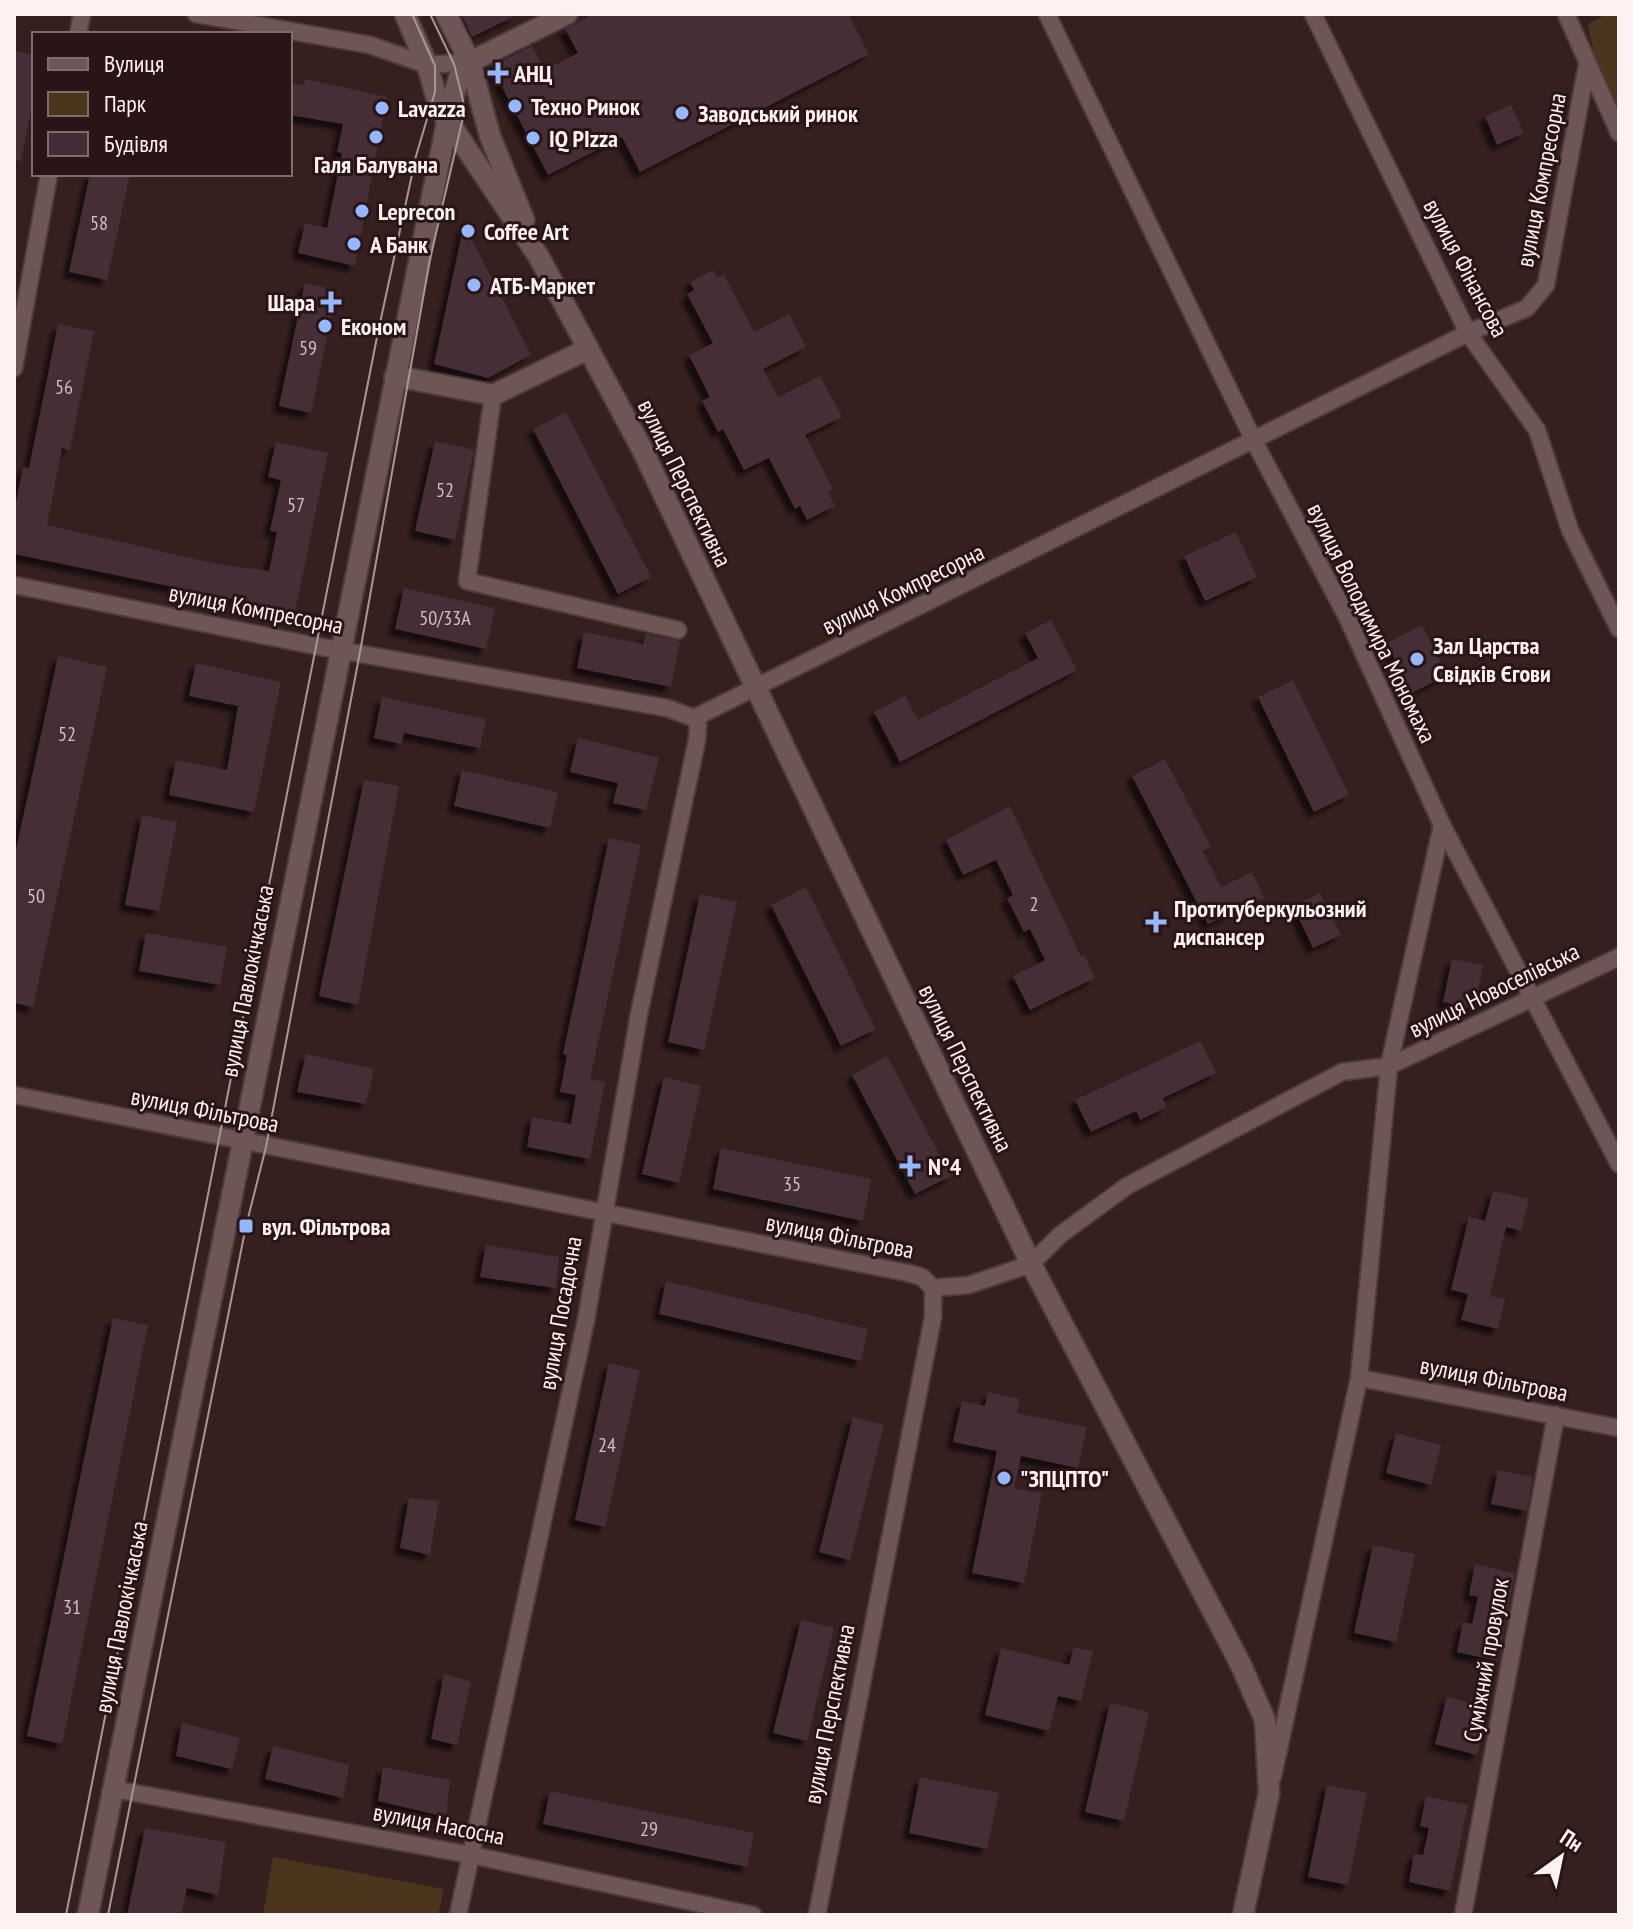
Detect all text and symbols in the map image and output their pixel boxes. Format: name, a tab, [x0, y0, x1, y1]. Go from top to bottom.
legend	[32, 32, 292, 176]
text: Вулиця	[104, 48, 164, 79]
place label: АНЦ	[513, 58, 553, 89]
marker: АНЦ	[489, 64, 507, 82]
text: Парк	[104, 88, 147, 119]
street label: вулиця Компресорна	[1509, 90, 1573, 270]
place label: Техно Ринок	[531, 91, 640, 122]
place label: Lavazza	[398, 93, 466, 124]
marker: Техно Ринок	[506, 97, 524, 115]
place label: Заводський ринок	[698, 98, 858, 129]
marker: Lavazza	[373, 99, 391, 117]
marker: Заводський ринок	[673, 104, 691, 122]
place label: IQ PIzza	[549, 123, 618, 154]
text: Будівля	[104, 128, 168, 159]
marker: Галя Балувана	[367, 128, 385, 146]
marker: IQ PIzza	[524, 129, 542, 147]
place label: Галя Балувана	[314, 149, 438, 180]
street label: вулиця Фінансова	[1417, 193, 1515, 343]
place label: Leprecon	[378, 196, 455, 227]
marker: Leprecon	[353, 202, 371, 220]
house number: 58	[90, 210, 108, 236]
place label: Coffee Art	[484, 216, 569, 247]
marker: Coffee Art	[459, 222, 477, 240]
place label: А Банк	[369, 229, 428, 260]
marker: А Банк	[345, 235, 363, 253]
place label: АТБ-Маркет	[489, 270, 596, 301]
marker: АТБ-Маркет	[465, 276, 483, 294]
place label: Шара	[268, 287, 315, 318]
marker: Шара	[322, 293, 340, 311]
place label: Економ	[341, 311, 406, 342]
marker: Економ	[316, 317, 334, 335]
house number: 59	[299, 335, 317, 361]
house number: 56	[55, 374, 73, 400]
street label: вулиця Перспективна	[631, 394, 739, 572]
house number: 52	[436, 477, 454, 503]
house number: 57	[287, 492, 305, 518]
street label: вулиця Володимира Мономаха	[1300, 498, 1444, 748]
street label: вулиця Компресорна	[817, 536, 989, 642]
street label: вулиця Компресорна	[166, 577, 346, 641]
house number: 50/33А	[419, 605, 471, 631]
place label: Зал Царства Свідків Єгови	[1433, 630, 1551, 689]
marker: Зал Царства Свідків Єгови	[1408, 650, 1426, 668]
house number: 52	[58, 721, 76, 747]
street label: вулиця Павлокічкаська	[213, 882, 281, 1080]
house number: 50	[27, 883, 45, 909]
house number: 2	[1030, 891, 1039, 917]
place label: Протитуберкульозний диспансер	[1173, 893, 1366, 952]
marker: Протитуберкульозний диспансер	[1145, 911, 1167, 933]
street label: вулиця Новоселівська	[1404, 935, 1584, 1045]
street label: вулиця Перспективна	[912, 979, 1020, 1157]
street label: вулиця Фільтрова	[128, 1080, 282, 1140]
place label: N°4	[928, 1151, 962, 1182]
marker: N°4	[899, 1155, 921, 1177]
house number: 35	[783, 1171, 801, 1197]
street label: вулиця Фільтрова	[763, 1206, 917, 1266]
place label: вул. Фільтрова	[262, 1211, 390, 1242]
marker: вул. Фільтрова	[237, 1217, 255, 1235]
street label: вулиця Посадочна	[531, 1234, 589, 1392]
street label: вулиця Фільтрова	[1417, 1349, 1571, 1409]
house number: 24	[598, 1432, 616, 1458]
place label: "ЗПЦПТО"	[1020, 1463, 1109, 1494]
marker: "ЗПЦПТО"	[995, 1469, 1013, 1487]
street label: вулиця Павлокічкаська	[87, 1518, 155, 1716]
street label: Суміжний провулок	[1456, 1575, 1516, 1744]
house number: 31	[63, 1594, 81, 1620]
street label: вулиця Перспективна	[796, 1621, 862, 1807]
street label: вулиця Насосна	[371, 1796, 507, 1852]
house number: 29	[640, 1816, 658, 1842]
north arrow	[1521, 1817, 1601, 1897]
text: Пн	[1555, 1823, 1588, 1858]

